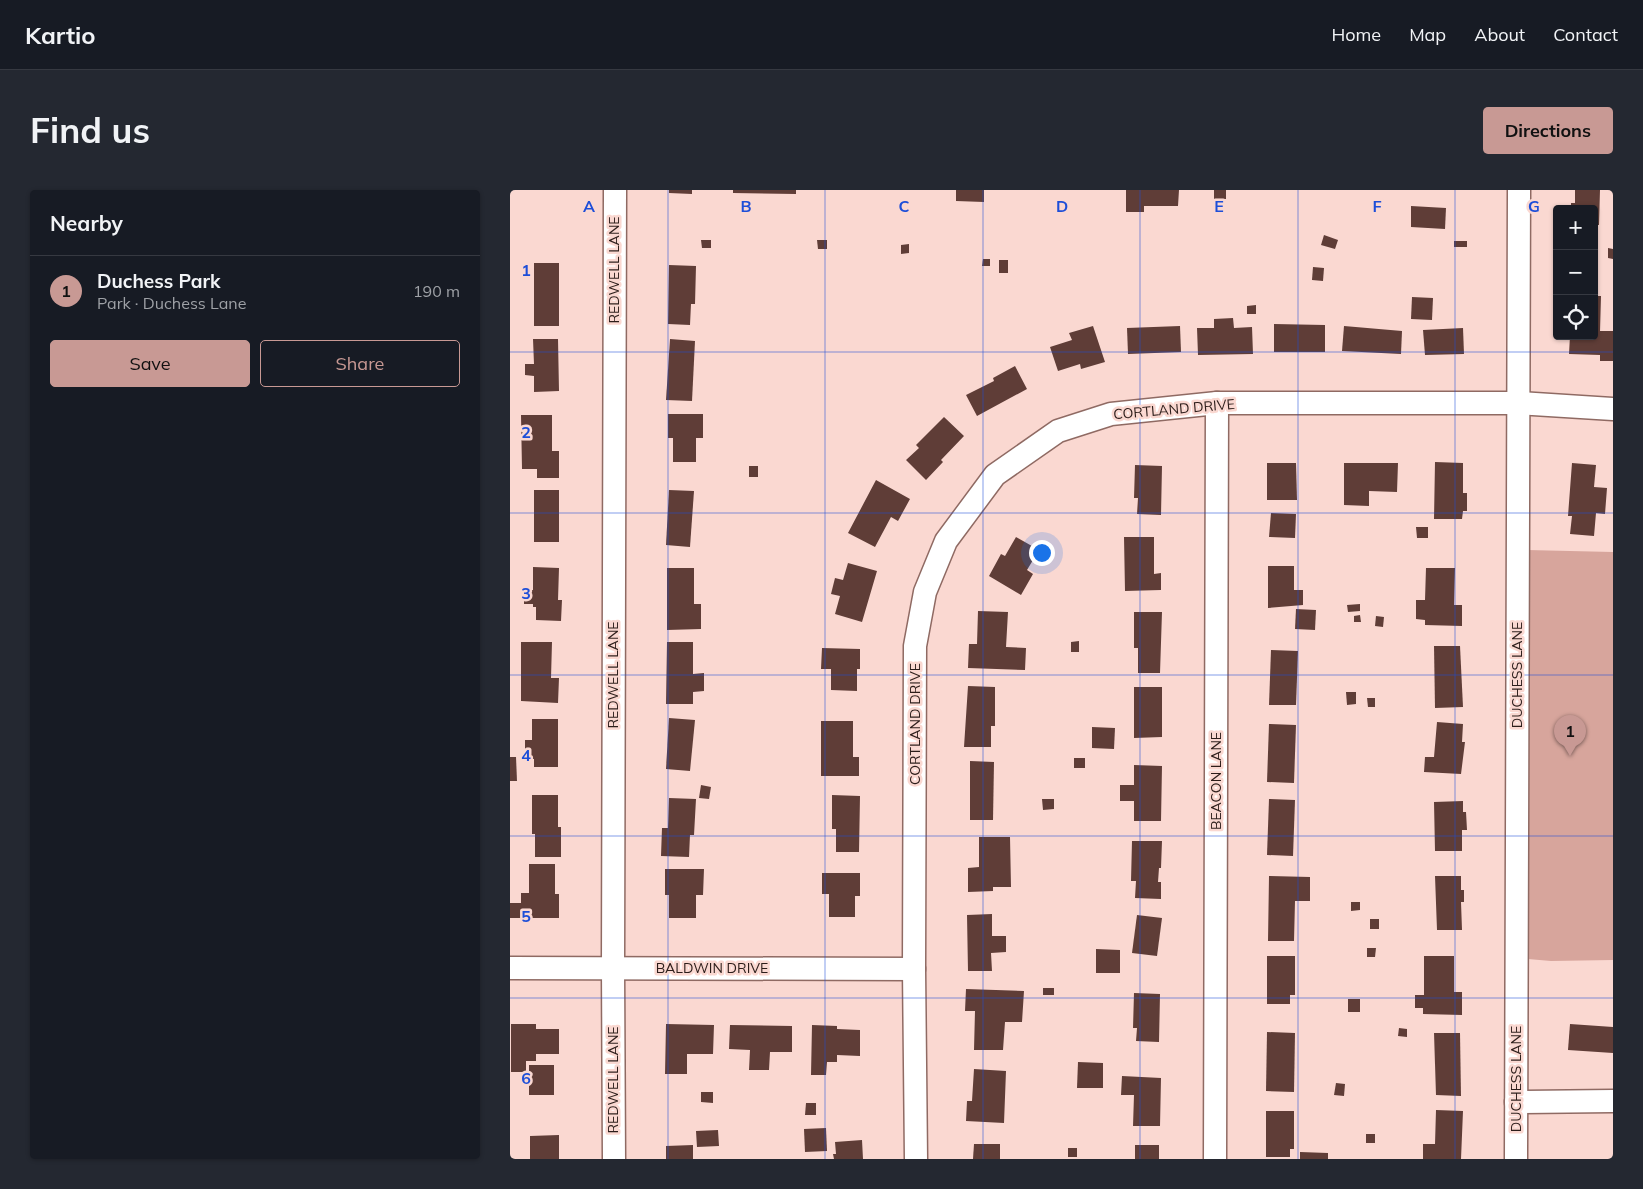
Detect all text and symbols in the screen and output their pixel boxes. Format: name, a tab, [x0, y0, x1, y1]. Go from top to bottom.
text: Kartio	[25, 20, 96, 50]
text: Home	[1331, 23, 1381, 46]
text: Map	[1409, 23, 1446, 46]
text: About	[1474, 23, 1525, 46]
text: Contact	[1553, 23, 1618, 46]
button: Directions	[1483, 107, 1613, 154]
text: Find us	[30, 108, 150, 152]
text: A	[583, 196, 595, 216]
text: B	[740, 196, 752, 216]
text: C	[899, 196, 910, 216]
text: D	[1056, 196, 1068, 216]
text: E	[1214, 196, 1224, 216]
text: F	[1372, 196, 1382, 216]
text: G	[1528, 196, 1540, 216]
map controls	[1553, 205, 1598, 340]
button: +	[1553, 205, 1598, 250]
text: Nearby	[50, 210, 123, 236]
street label: REDWELL LANE	[605, 216, 623, 324]
button: −	[1553, 250, 1598, 295]
text: 1	[521, 260, 531, 280]
text: Duchess Park	[97, 269, 220, 293]
text: 1	[61, 281, 71, 301]
text: 190 m	[413, 281, 460, 301]
text: Park · Duchess Lane	[97, 293, 246, 313]
button: locate	[1553, 295, 1598, 340]
button: Save	[50, 340, 250, 387]
button: Share	[260, 340, 460, 387]
street label: CORTLAND DRIVE	[1112, 395, 1236, 423]
text: 2	[521, 422, 531, 442]
your location	[1029, 540, 1055, 566]
text: 3	[521, 583, 531, 603]
street label: REDWELL LANE	[604, 621, 622, 729]
street label: DUCHESS LANE	[1508, 622, 1526, 728]
street label: CORTLAND DRIVE	[906, 663, 924, 785]
pin: 1	[1554, 715, 1586, 756]
street label: BEACON LANE	[1207, 732, 1225, 830]
text: 4	[521, 745, 531, 765]
text: 5	[521, 906, 531, 926]
street label: BALDWIN DRIVE	[656, 959, 768, 977]
street label: REDWELL LANE	[604, 1026, 622, 1134]
street label: DUCHESS LANE	[1507, 1026, 1525, 1132]
text: 6	[521, 1068, 531, 1088]

